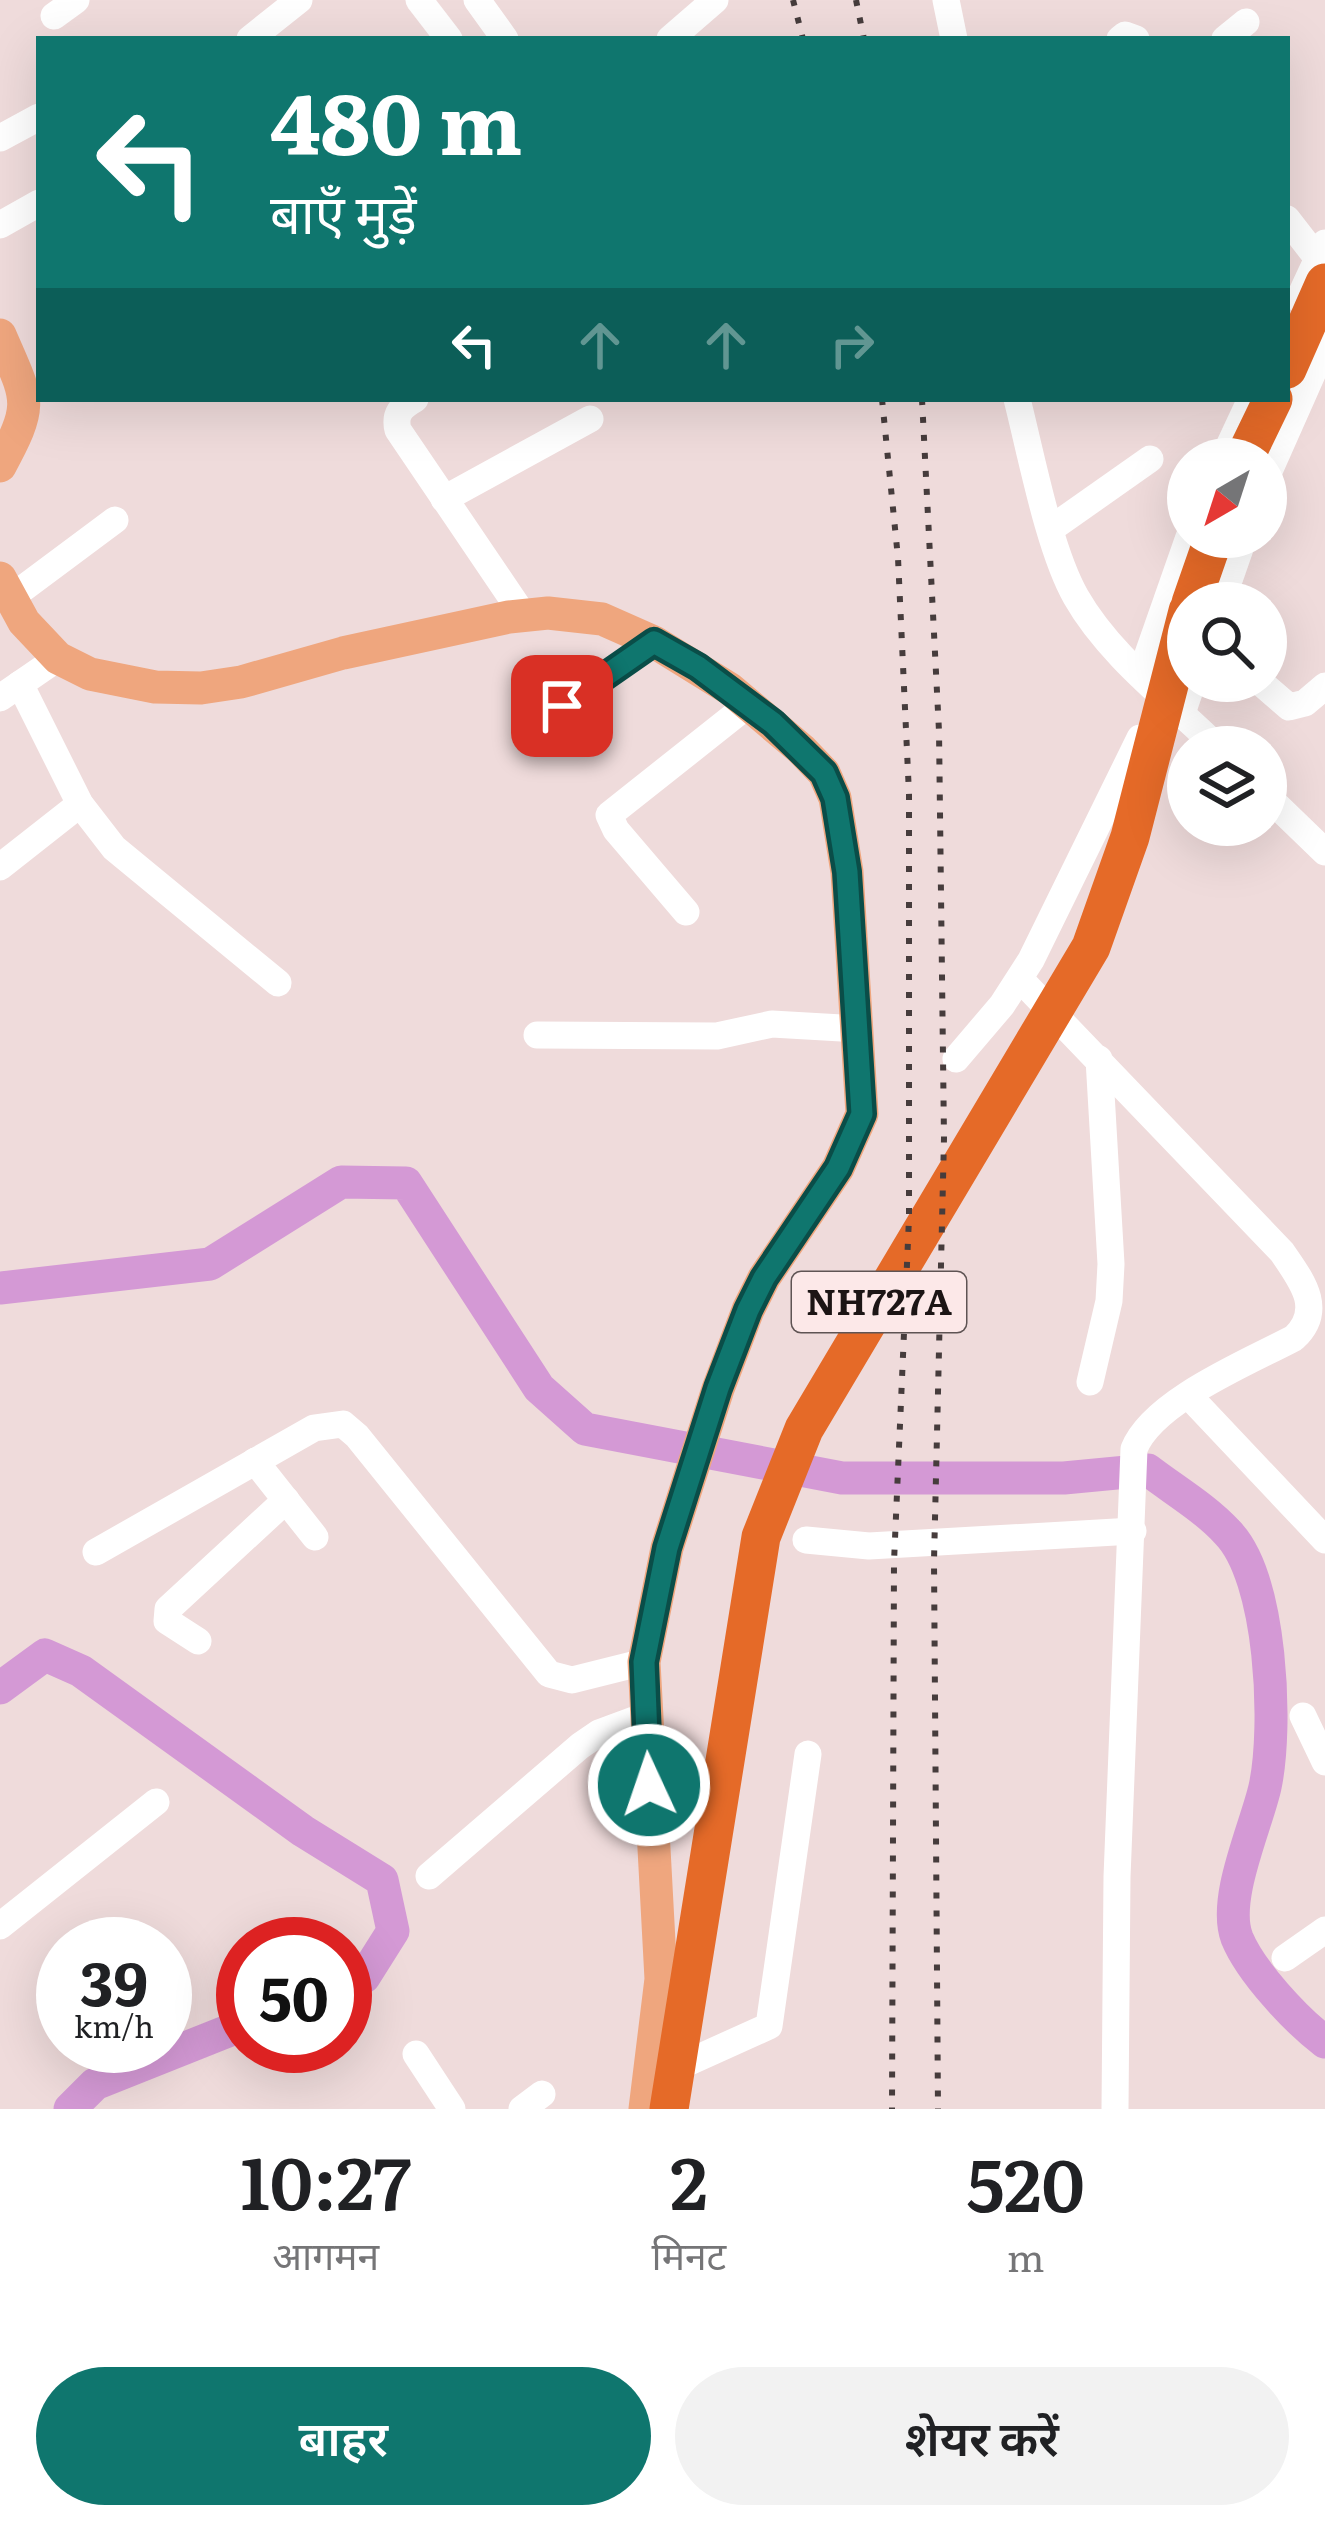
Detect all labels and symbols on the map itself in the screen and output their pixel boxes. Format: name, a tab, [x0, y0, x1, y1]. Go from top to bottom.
north arrow	[1167, 438, 1287, 558]
pin	[511, 655, 613, 757]
road number: NH727A	[792, 1272, 966, 1332]
position arrow	[586, 1722, 712, 1848]
speed limit sign: 50	[216, 1917, 372, 2073]

